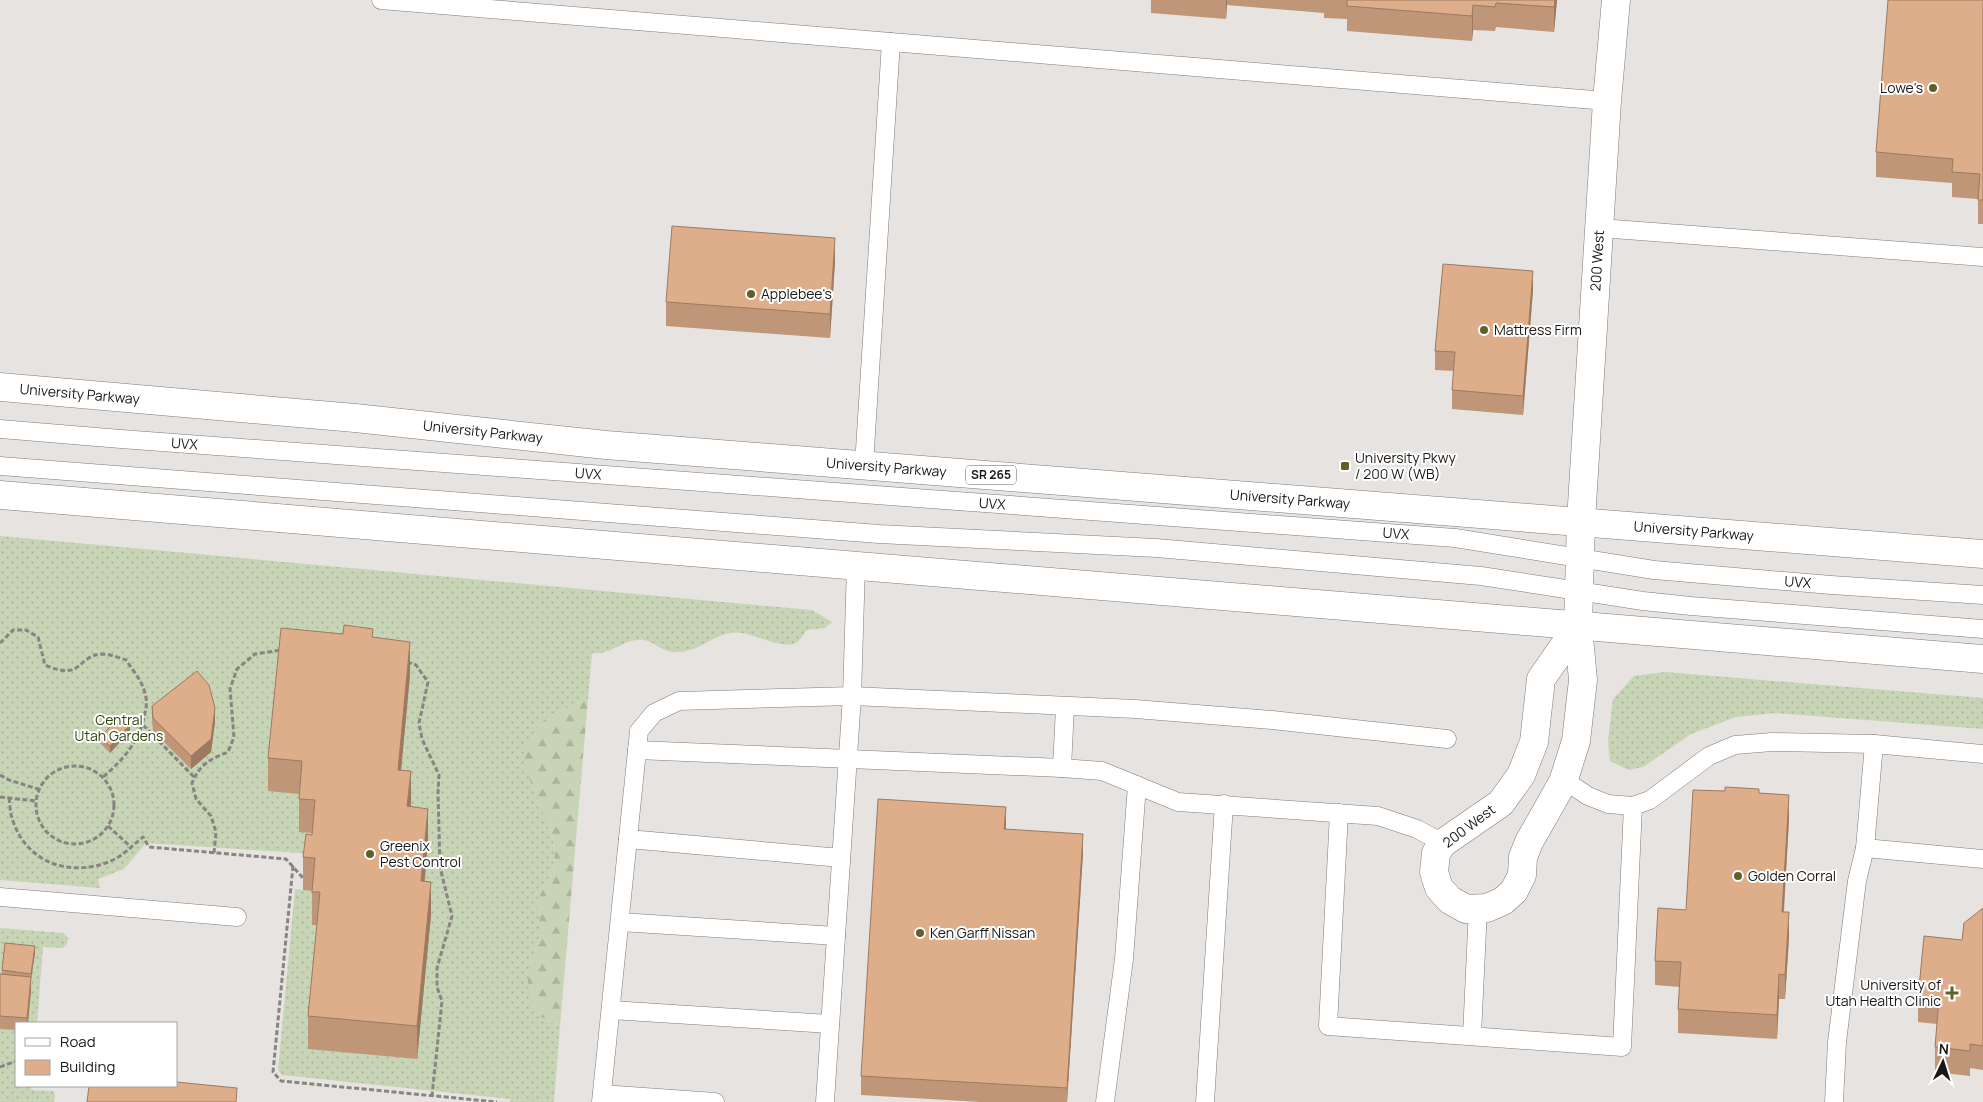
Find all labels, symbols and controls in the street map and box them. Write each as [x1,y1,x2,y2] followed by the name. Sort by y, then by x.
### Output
[1880,78,1923,97] place label: Lowe's
[1927,82,1939,94] marker: Lowe's
[1585,229,1608,292] street label: 200 West
[761,284,832,303] place label: Applebee's
[745,288,757,300] marker: Applebee's
[1494,320,1582,339] place label: Mattress Firm
[1478,324,1490,336] marker: Mattress Firm
[19,379,141,408] street label: University Parkway
[422,415,544,447] street label: University Parkway
[170,433,199,454] street label: UVX
[1355,448,1456,483] place label: University Pkwy / 200 W (WB)
[826,452,948,481] street label: University Parkway
[1339,460,1351,472] marker: University Pkwy / 200 W (WB)
[574,463,603,484] street label: UVX
[966,466,1016,484] road number: SR 265
[1229,484,1352,513] street label: University Parkway
[978,493,1007,514] street label: UVX
[1633,516,1755,545] street label: University Parkway
[1382,523,1411,544] street label: UVX
[1784,571,1813,592] street label: UVX
[75,710,163,745] park label: Central Utah Gardens
[1439,799,1499,852] street label: 200 West
[380,836,461,871] place label: Greenix Pest Control
[364,848,376,860] marker: Greenix Pest Control
[1748,866,1836,885] place label: Golden Corral
[1732,870,1744,882] marker: Golden Corral
[930,923,1035,942] place label: Ken Garff Nissan
[914,927,926,939] marker: Ken Garff Nissan
[1825,975,1941,1010] place label: University of Utah Health Clinic
[1945,986,1959,1000] marker: University of Utah Health Clinic
[15,1022,178,1087] legend
[60,1031,96,1052] text: Road
[1918,1037,1968,1087] north arrow
[1938,1039,1950,1058] text: N
[60,1056,115,1077] text: Building

